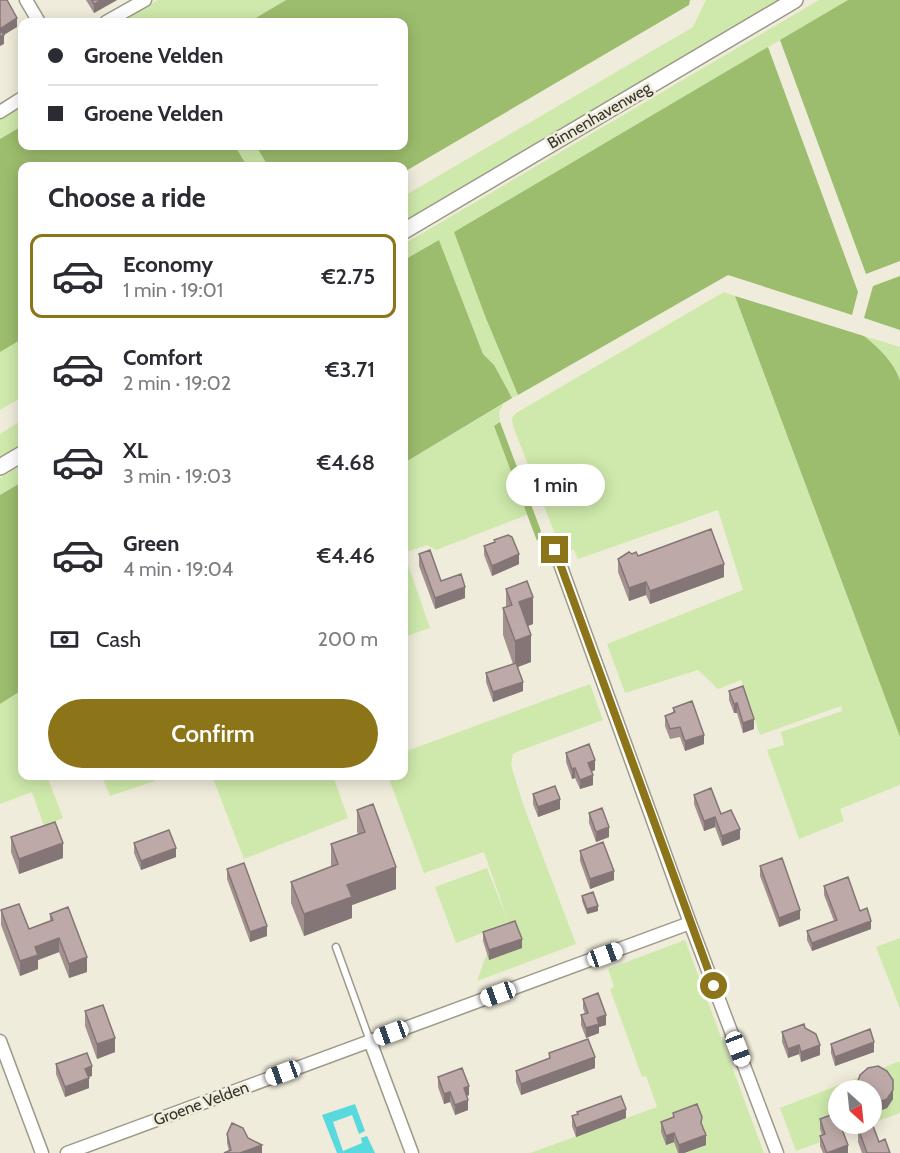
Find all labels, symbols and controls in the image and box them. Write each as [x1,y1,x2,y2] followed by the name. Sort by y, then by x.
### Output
[84,42,223,69] text: Groene Velden
[544,78,655,153] street label: Binnenhavenweg
[84,100,223,127] text: Groene Velden
[48,181,206,214] text: Choose a ride
[51,249,105,303] icon: car
[123,251,213,278] text: Economy
[321,263,375,290] text: €2.75
[123,278,223,302] text: 1 min · 19:01
[51,342,105,396] icon: car
[123,344,202,371] text: Comfort
[325,356,375,383] text: €3.71
[123,371,231,395] text: 2 min · 19:02
[51,435,105,489] icon: car
[123,437,148,464] text: XL
[317,449,375,476] text: €4.68
[506,463,604,505] callout: 1 min
[123,464,232,488] text: 3 min · 19:03
[533,473,578,497] text: 1 min
[51,528,105,582] icon: car
[123,530,179,557] text: Green
[541,536,568,563] route end
[317,542,375,569] text: €4.46
[123,557,233,581] text: 4 min · 19:04
[48,623,81,656] icon: cash
[96,626,141,653] text: Cash
[318,627,378,651] text: 200 m
[48,699,378,768] button: Confirm
[585,940,625,970] car
[700,972,727,999] route start
[478,979,518,1009] car
[371,1018,411,1048] car
[723,1029,753,1069] car
[263,1058,303,1088] car
[151,1077,251,1129] street label: Groene Velden
[828,1080,882,1134] north arrow
[828,1080,882,1134] map controls

